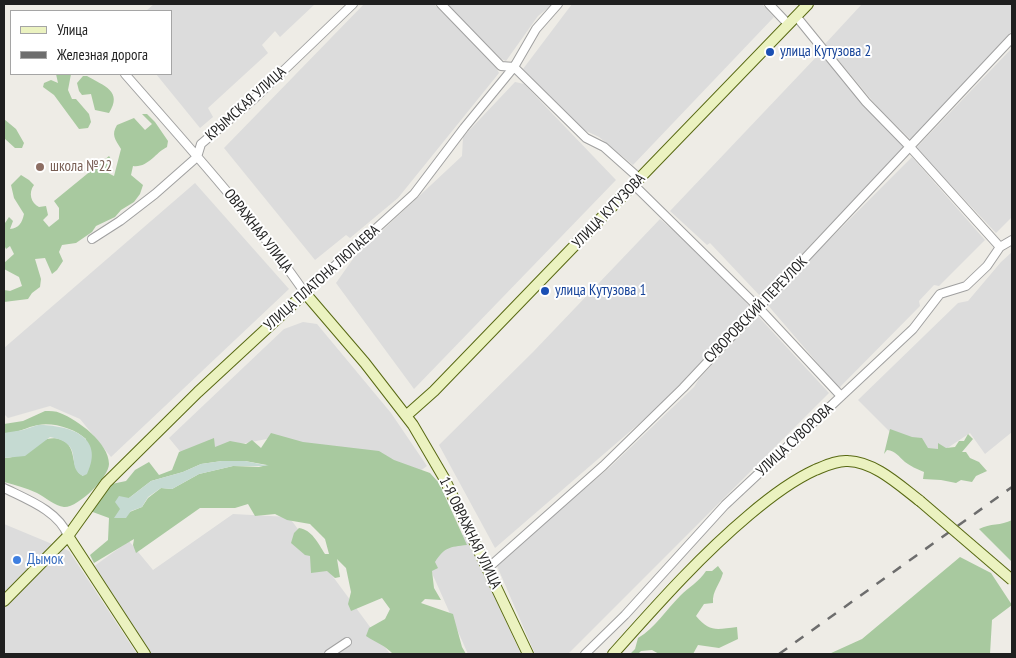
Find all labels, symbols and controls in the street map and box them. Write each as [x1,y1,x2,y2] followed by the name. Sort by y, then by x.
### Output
[10,10,172,75] legend
[57,20,88,39] text: Улица
[780,43,871,61] place label: улица Кутузова 2
[57,45,148,64] text: Железная дорога
[764,46,776,58] marker: улица Кутузова 2
[202,63,290,145] street label: КРЫМСКАЯ УЛИЦА
[50,158,112,176] place label: школа №22
[34,161,46,173] marker: школа №22
[569,170,649,252] street label: УЛИЦА КУТУЗОВА
[220,186,296,276] street label: ОВРАЖНАЯ УЛИЦА
[261,221,383,335] street label: УЛИЦА ПЛАТОНА ЛЮПАЕВА
[700,253,812,367] street label: СУВОРОВСКИЙ ПЕРЕУЛОК
[555,282,646,300] place label: улица Кутузова 1
[539,285,551,297] marker: улица Кутузова 1
[753,400,837,480] street label: УЛИЦА СУВОРОВА
[435,474,505,592] street label: 1-Я ОВРАЖНАЯ УЛИЦА
[27,551,63,569] place label: Дымок
[11,554,23,566] marker: Дымок

